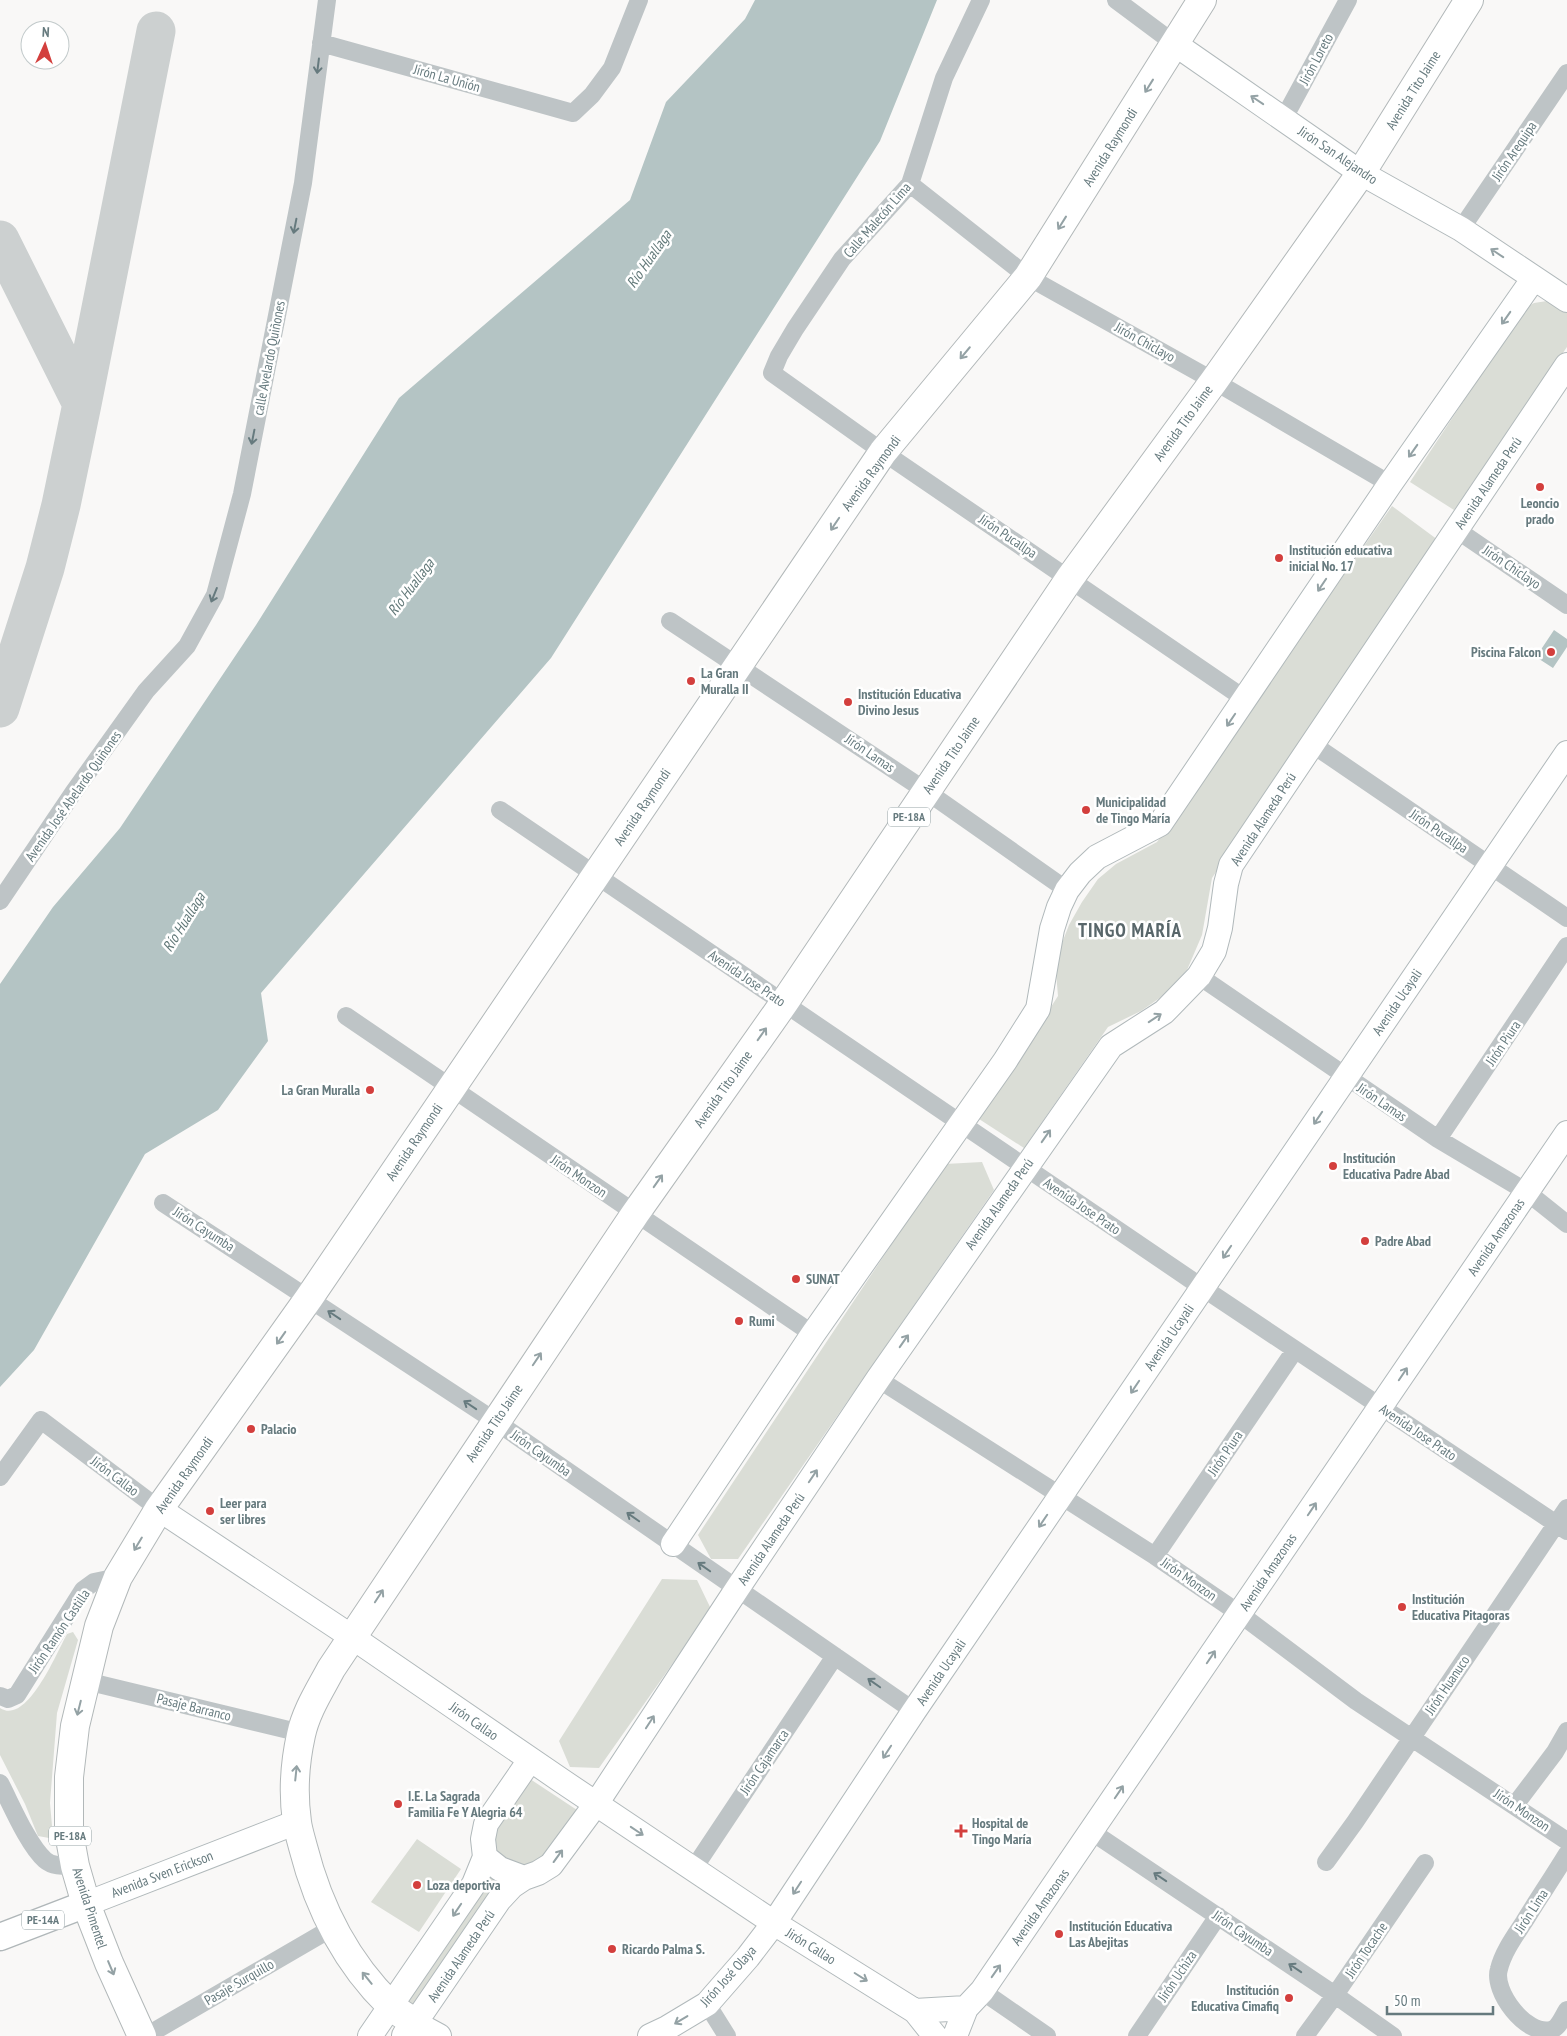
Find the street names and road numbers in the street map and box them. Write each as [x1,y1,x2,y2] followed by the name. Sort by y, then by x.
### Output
[1294,30,1337,89] street label: Jirón Loreto
[1382,47,1445,133] street label: Avenida Tito Jaime
[411,60,482,96] street label: Jirón La Unión
[1079,104,1141,190] street label: Avenida Raymondi
[1487,118,1540,185] street label: Jirón Arequipa
[1294,121,1381,188] street label: Jirón San Alejandro
[839,179,915,261] street label: Calle Malecón Lima
[249,299,289,417] street label: calle Avelardo Quiñones
[1111,318,1178,366] street label: Jirón Chiclayo
[1149,381,1217,465] street label: Avenida Tito Jaime
[837,432,905,514] street label: Avenida Raymondi
[1450,433,1526,533] street label: Avenida Alameda Perú
[975,509,1040,562] street label: Jirón Pucallpa
[1479,540,1544,593] street label: Jirón Chiclayo
[918,713,984,797] street label: Avenida Tito Jaime
[21,727,125,865] street label: Avenida José Abelardo Quiñones
[841,729,898,776] street label: Jirón Lamas
[610,765,674,849] street label: Avenida Raymondi
[1226,769,1300,869] street label: Avenida Alameda Perú
[1406,804,1471,857] street label: Jirón Pucallpa
[888,808,930,826] road number: PE-18A
[705,946,789,1010] street label: Avenida Jose Prato
[1368,965,1426,1039] street label: Avenida Ucayali
[1481,1017,1525,1070] street label: Jirón Piura
[690,1047,756,1131] street label: Avenida Tito Jaime
[1353,1078,1410,1125] street label: Jirón Lamas
[382,1100,446,1184] street label: Avenida Raymondi
[547,1150,610,1201] street label: Jirón Monzon
[961,1155,1037,1253] street label: Avenida Alameda Perú
[1040,1174,1124,1238] street label: Avenida Jose Prato
[1463,1195,1529,1279] street label: Avenida Amazonas
[169,1202,238,1255] street label: Jirón Cayumba
[1140,1300,1198,1374] street label: Avenida Ucayali
[461,1381,527,1465] street label: Avenida Tito Jaime
[1376,1400,1460,1464] street label: Avenida Jose Prato
[507,1425,575,1480] street label: Jirón Cayumba
[1203,1427,1247,1480] street label: Jirón Piura
[151,1433,217,1517] street label: Avenida Raymondi
[87,1452,143,1500] street label: Jirón Callao
[733,1489,809,1589] street label: Avenida Alameda Perú
[1235,1530,1301,1614] street label: Avenida Amazonas
[1157,1553,1220,1605] street label: Jirón Monzon
[24,1586,94,1677] street label: Jirón Ramón Castilla
[912,1635,970,1709] street label: Avenida Ucayali
[1420,1652,1473,1719] street label: Jirón Huanuco
[155,1689,233,1725] street label: Pasaje Barranco
[445,1697,502,1744] street label: Jirón Callao
[735,1726,792,1799] street label: Jirón Cajamarca
[1490,1784,1553,1835] street label: Jirón Monzon
[49,1826,91,1845] road number: PE-18A
[108,1846,216,1902] street label: Avenida Sven Erickson
[68,1865,112,1952] street label: Avenida Pimentel
[1007,1865,1073,1949] street label: Avenida Amazonas
[1510,1886,1552,1937] street label: Jirón Lima
[423,1906,499,2006] street label: Avenida Alameda Perú
[1208,1906,1277,1960] street label: Jirón Cayumba
[22,1910,64,1930] road number: PE-14A
[1340,1918,1391,1982] street label: Jirón Tocache
[782,1923,839,1968] street label: Jirón Callao
[695,1942,760,2011] street label: Jirón José Olaya
[1153,1947,1201,2006] street label: Jirón Uchiza
[201,1955,277,2009] street label: Pasaje Surquillo

